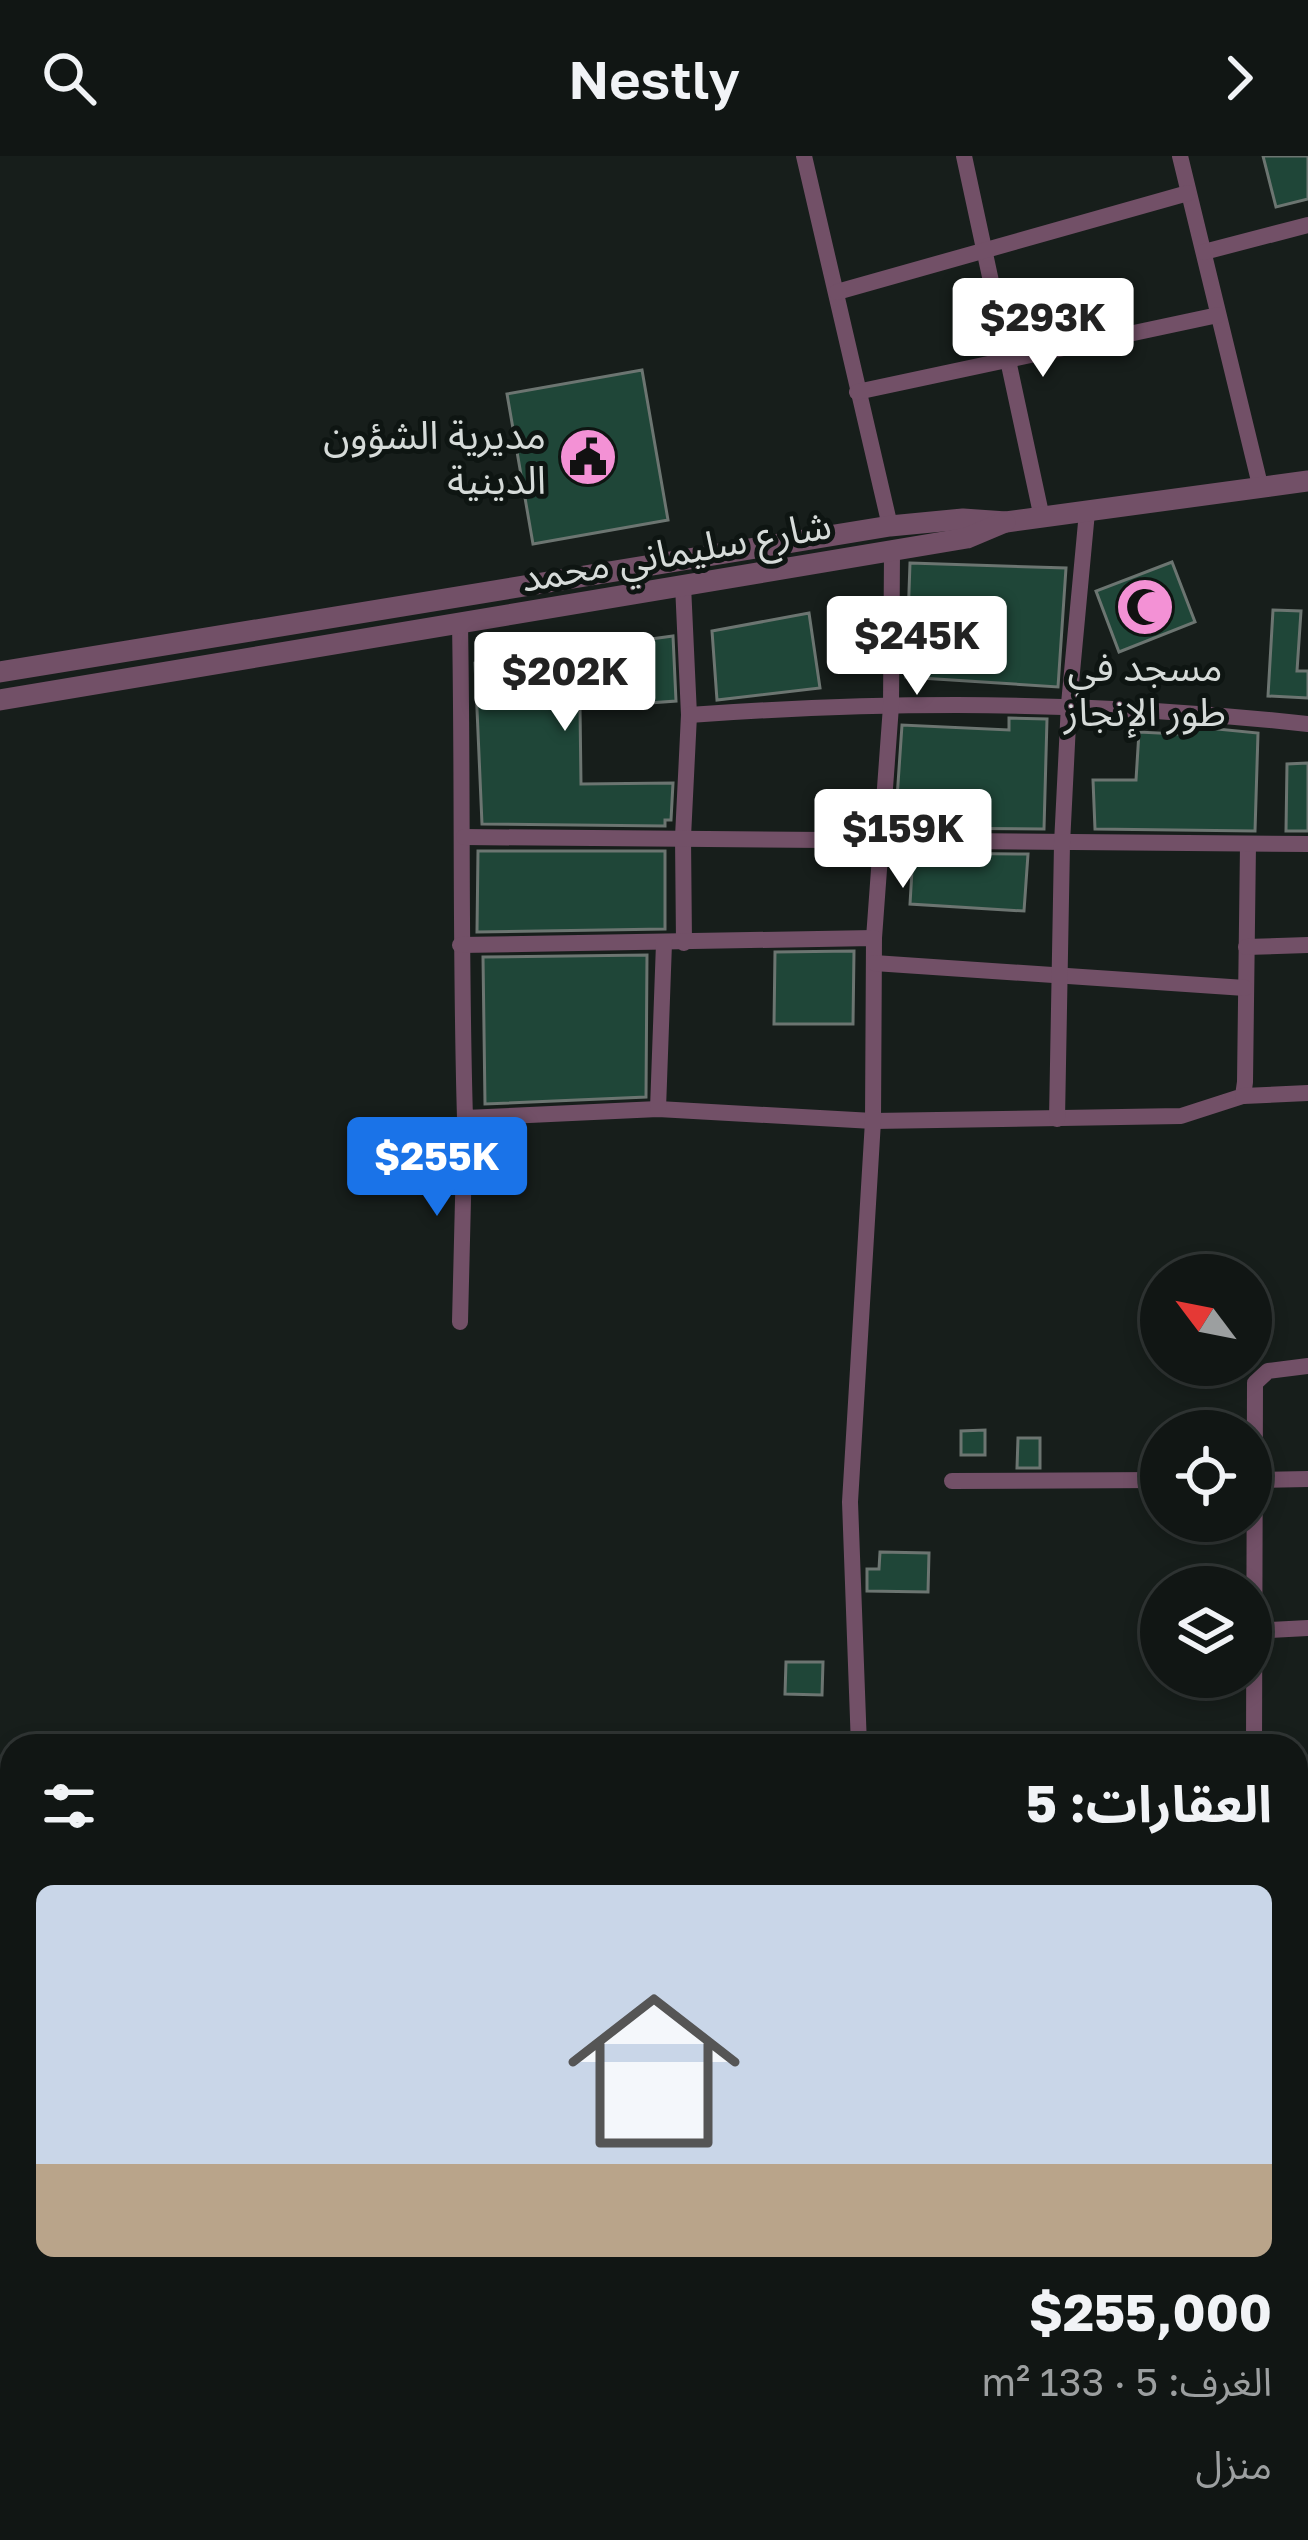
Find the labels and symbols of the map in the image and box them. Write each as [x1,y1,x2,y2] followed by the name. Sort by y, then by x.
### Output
[959,278,1127,380] pin: $293K
[323,411,546,503] place label: مديرية الشؤون الدينية
[557,426,619,488] public building icon: مديرية الشؤون الدينية
[517,500,836,608] street label: شارع سليماني محمد
[1114,576,1176,638] mosque icon: مسجد في طور الإنجاز
[833,596,1001,698] pin: $245K
[481,632,649,734] pin: $202K
[1063,643,1226,739] place label: مسجد في طور الإنجاز
[819,789,987,891] pin: $159K
[353,1117,521,1219] pin: $255K
[1140,1254,1272,1386] north arrow

